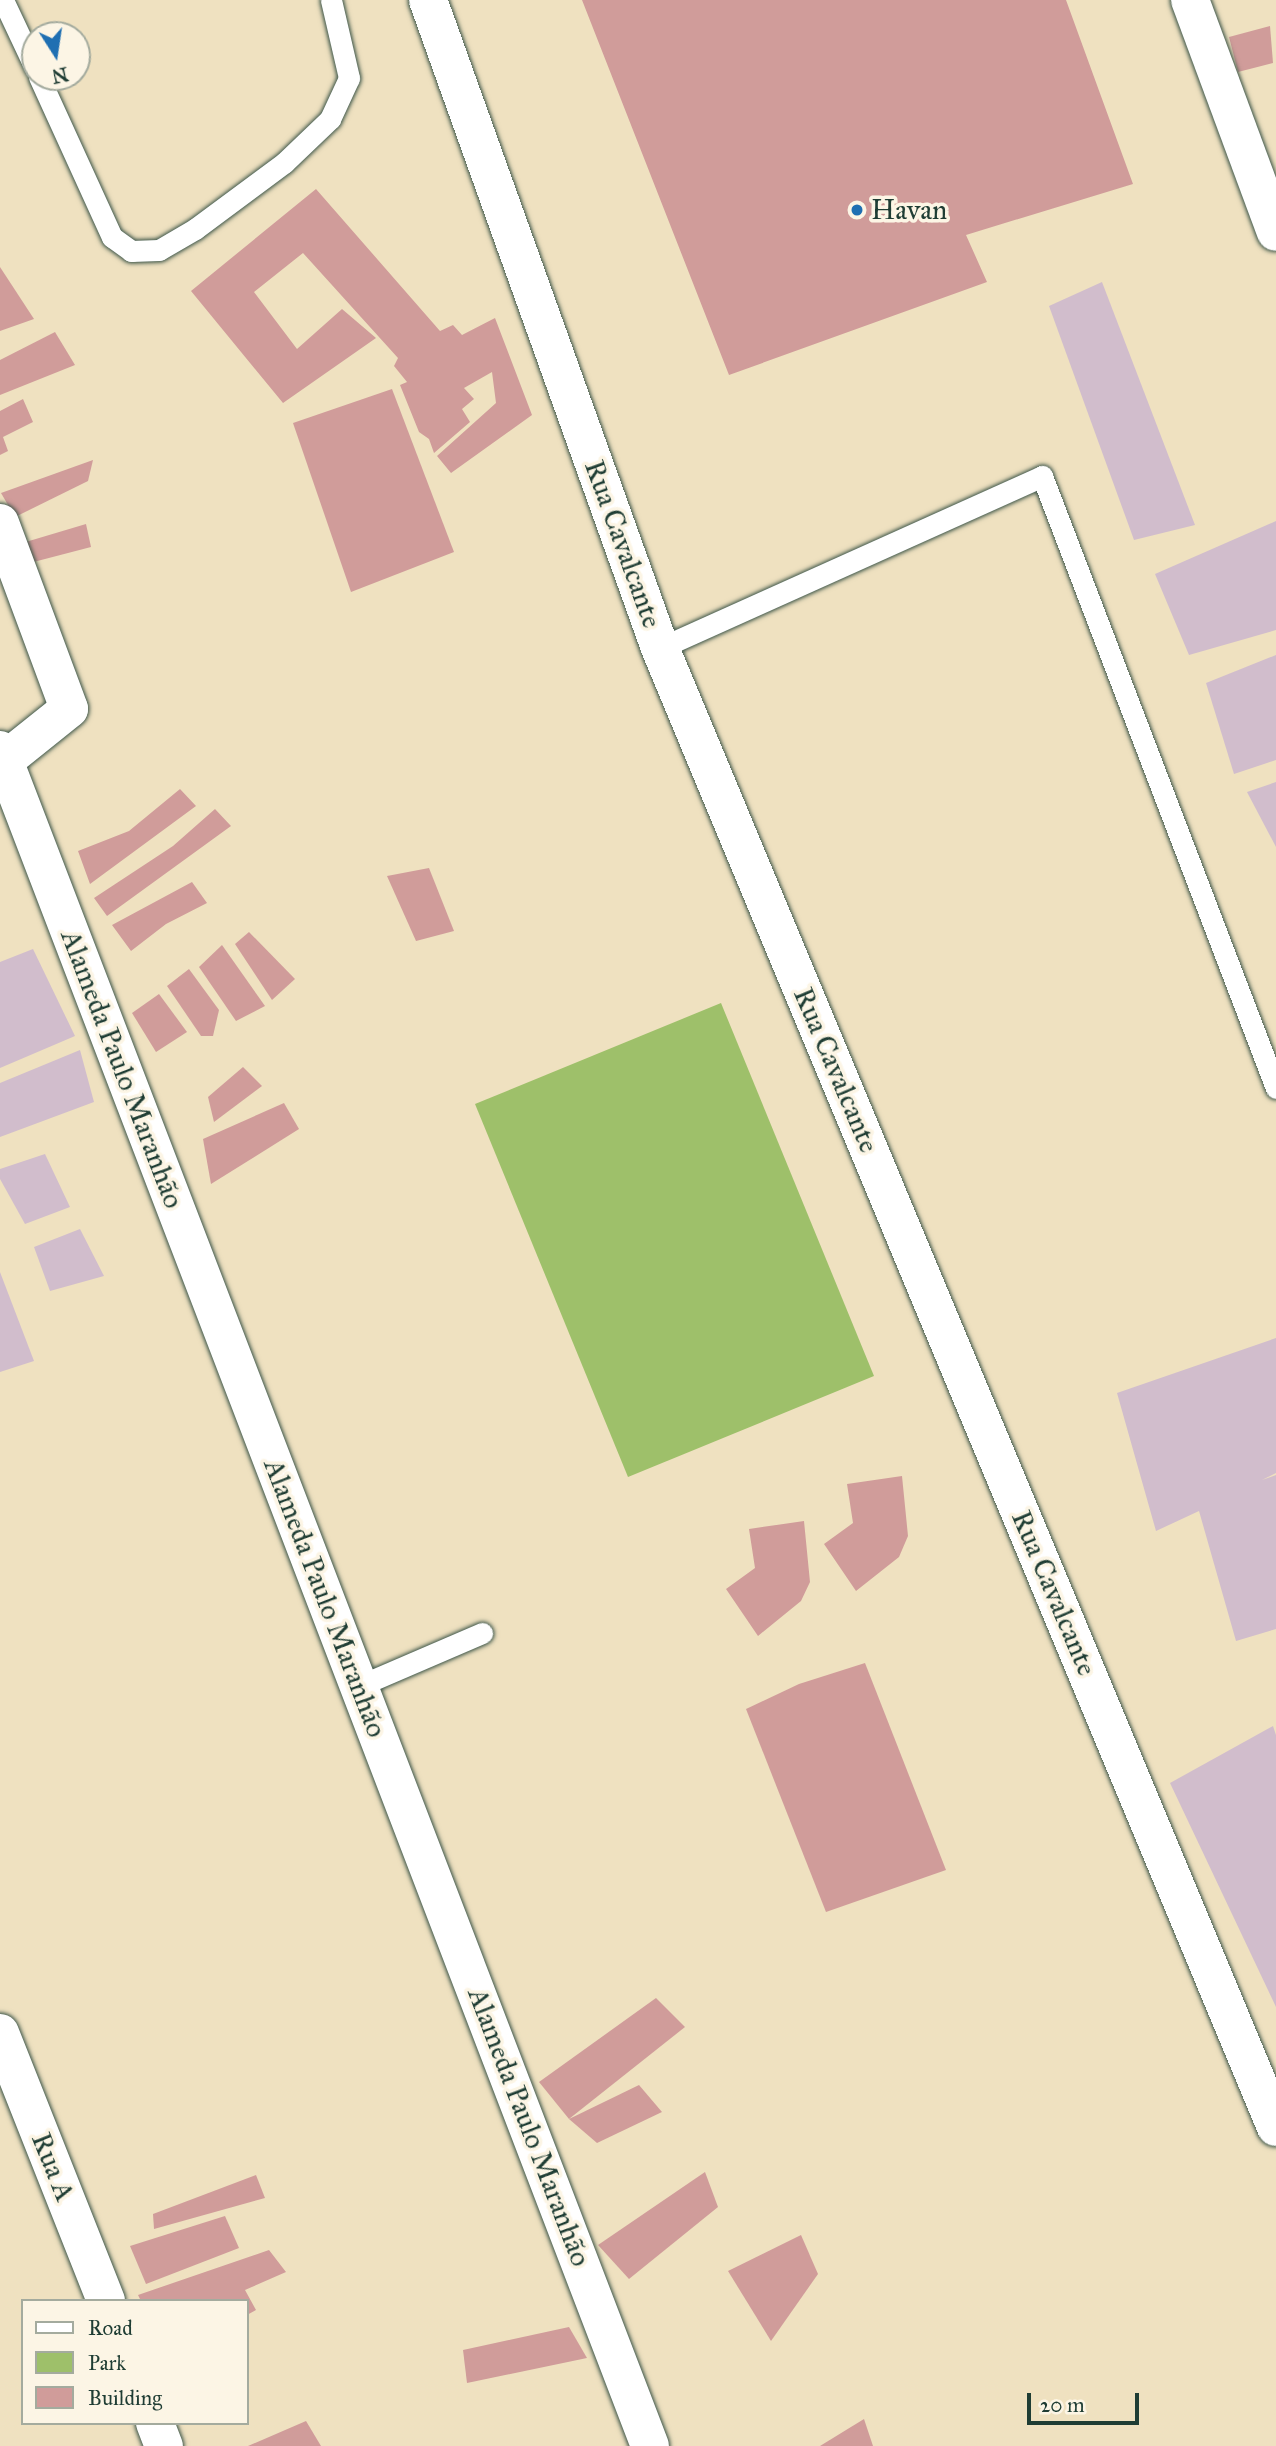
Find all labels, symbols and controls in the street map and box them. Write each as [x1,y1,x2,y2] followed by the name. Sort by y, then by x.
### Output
[21,21,91,91] north arrow
[50,62,70,88] text: N
[871,193,947,227] place label: Havan
[849,202,865,218] marker: Havan
[577,456,669,632] street label: Rua Cavalcante
[53,925,191,1213] street label: Alameda Paulo Maranhão
[786,983,886,1157] street label: Rua Cavalcante
[256,1454,394,1742] street label: Alameda Paulo Maranhão
[1004,1506,1104,1680] street label: Rua Cavalcante
[460,1983,598,2271] street label: Alameda Paulo Maranhão
[24,2128,82,2206] street label: Rua A
[21,2299,248,2425] legend
[88,2315,133,2341] text: Road
[88,2350,126,2376] text: Park
[1031,2380,1143,2424] scale bar
[88,2385,162,2411] text: Building
[1040,2392,1085,2418] text: 20 m

